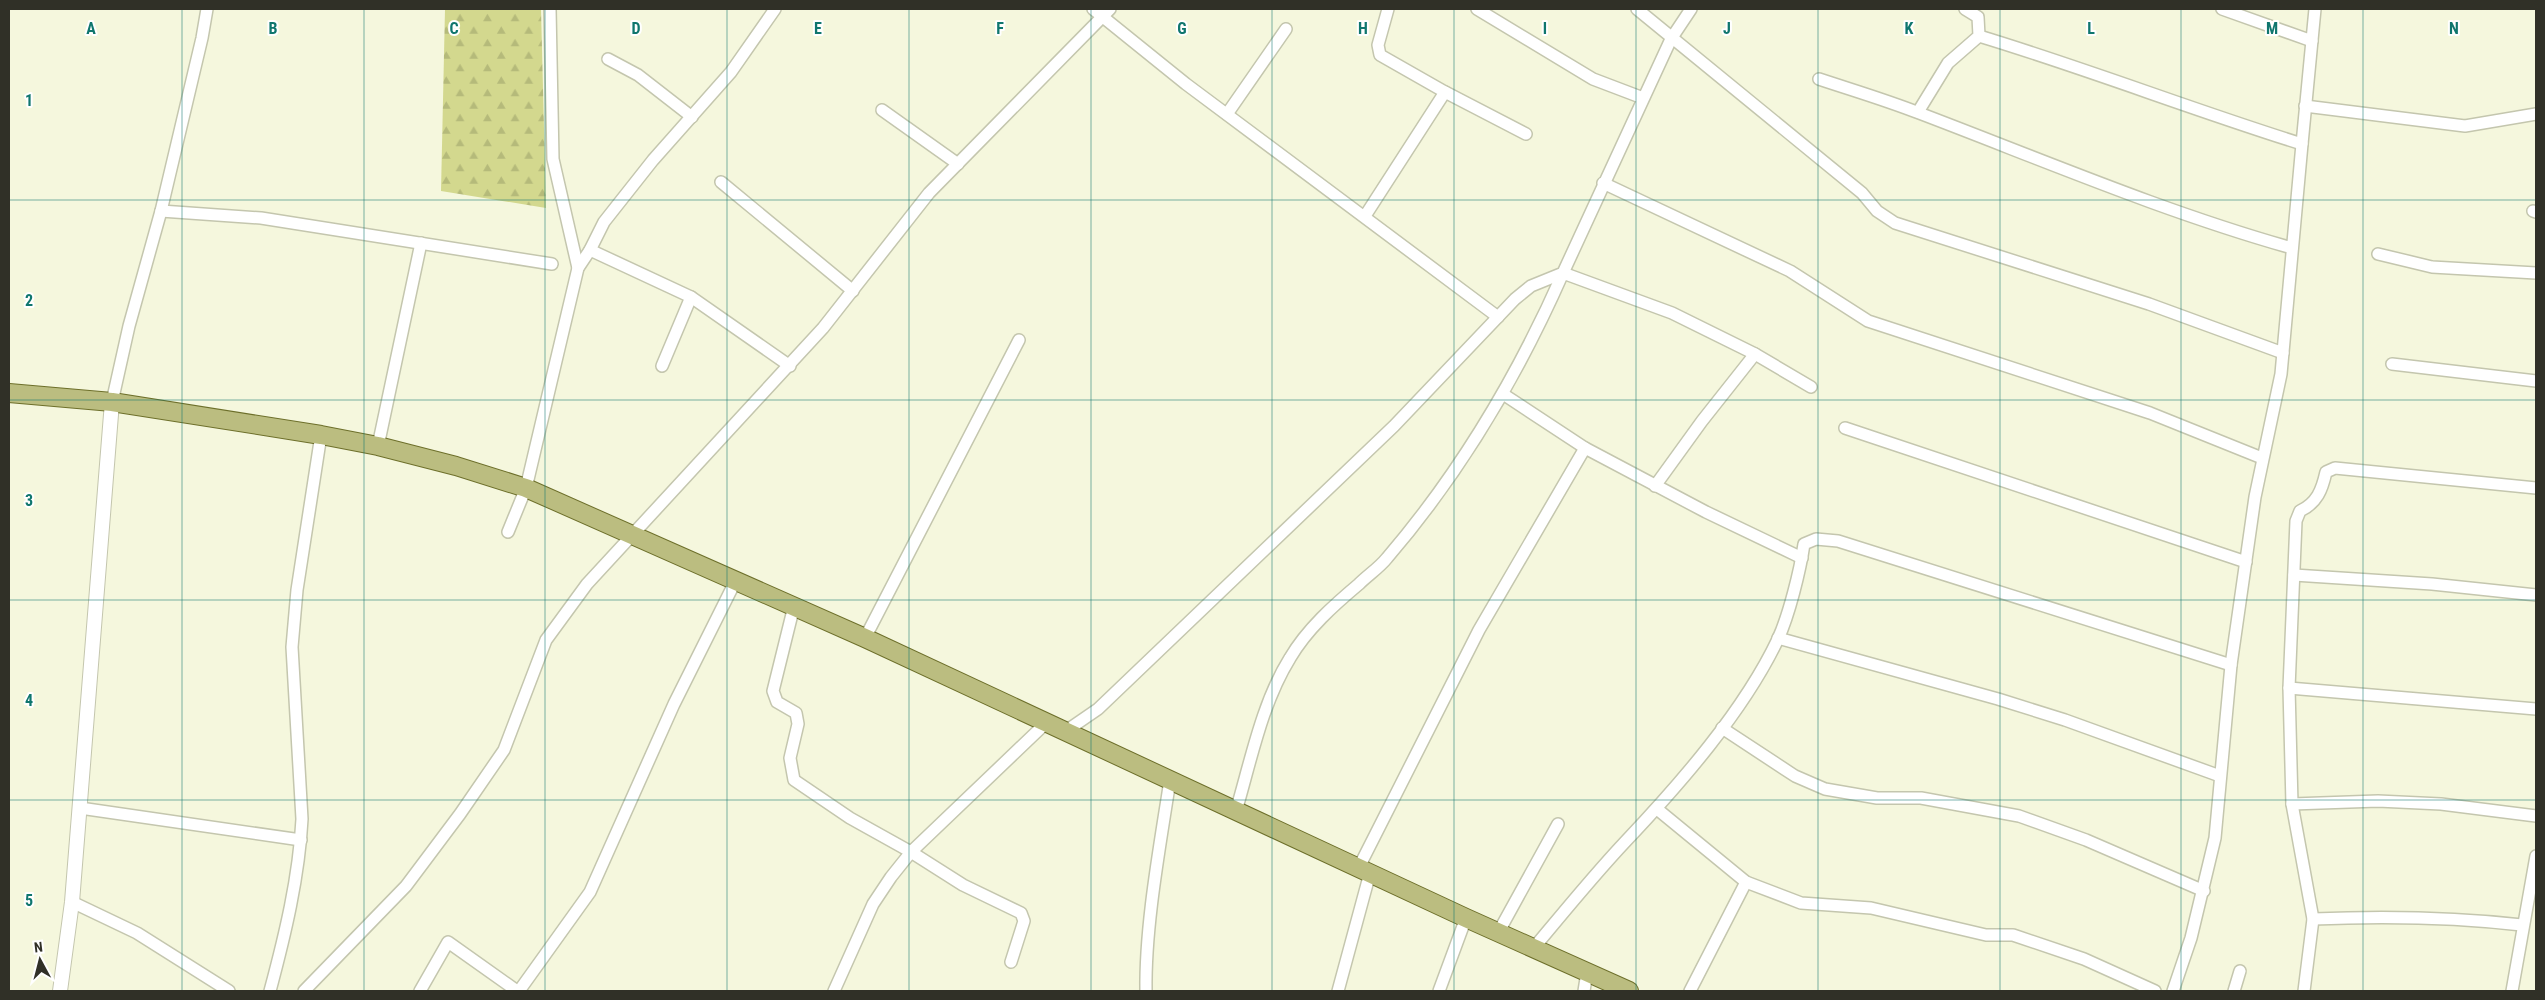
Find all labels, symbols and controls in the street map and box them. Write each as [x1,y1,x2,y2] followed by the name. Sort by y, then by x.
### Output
[86,19,96,38] text: A
[269,19,278,38] text: B
[449,19,459,38] text: C
[631,19,641,38] text: D
[814,19,822,38] text: E
[996,19,1004,38] text: F
[1177,19,1187,38] text: G
[1358,19,1368,38] text: H
[1543,19,1547,38] text: I
[1723,19,1731,38] text: J
[1905,19,1914,38] text: K
[2087,19,2095,38] text: L
[2266,19,2278,38] text: M
[2449,19,2459,38] text: N
[25,91,33,110] text: 1
[25,291,33,310] text: 2
[25,491,33,510] text: 3
[25,691,33,710] text: 4
[25,891,33,910] text: 5
[15,935,65,985] north arrow
[33,939,44,956] text: N

